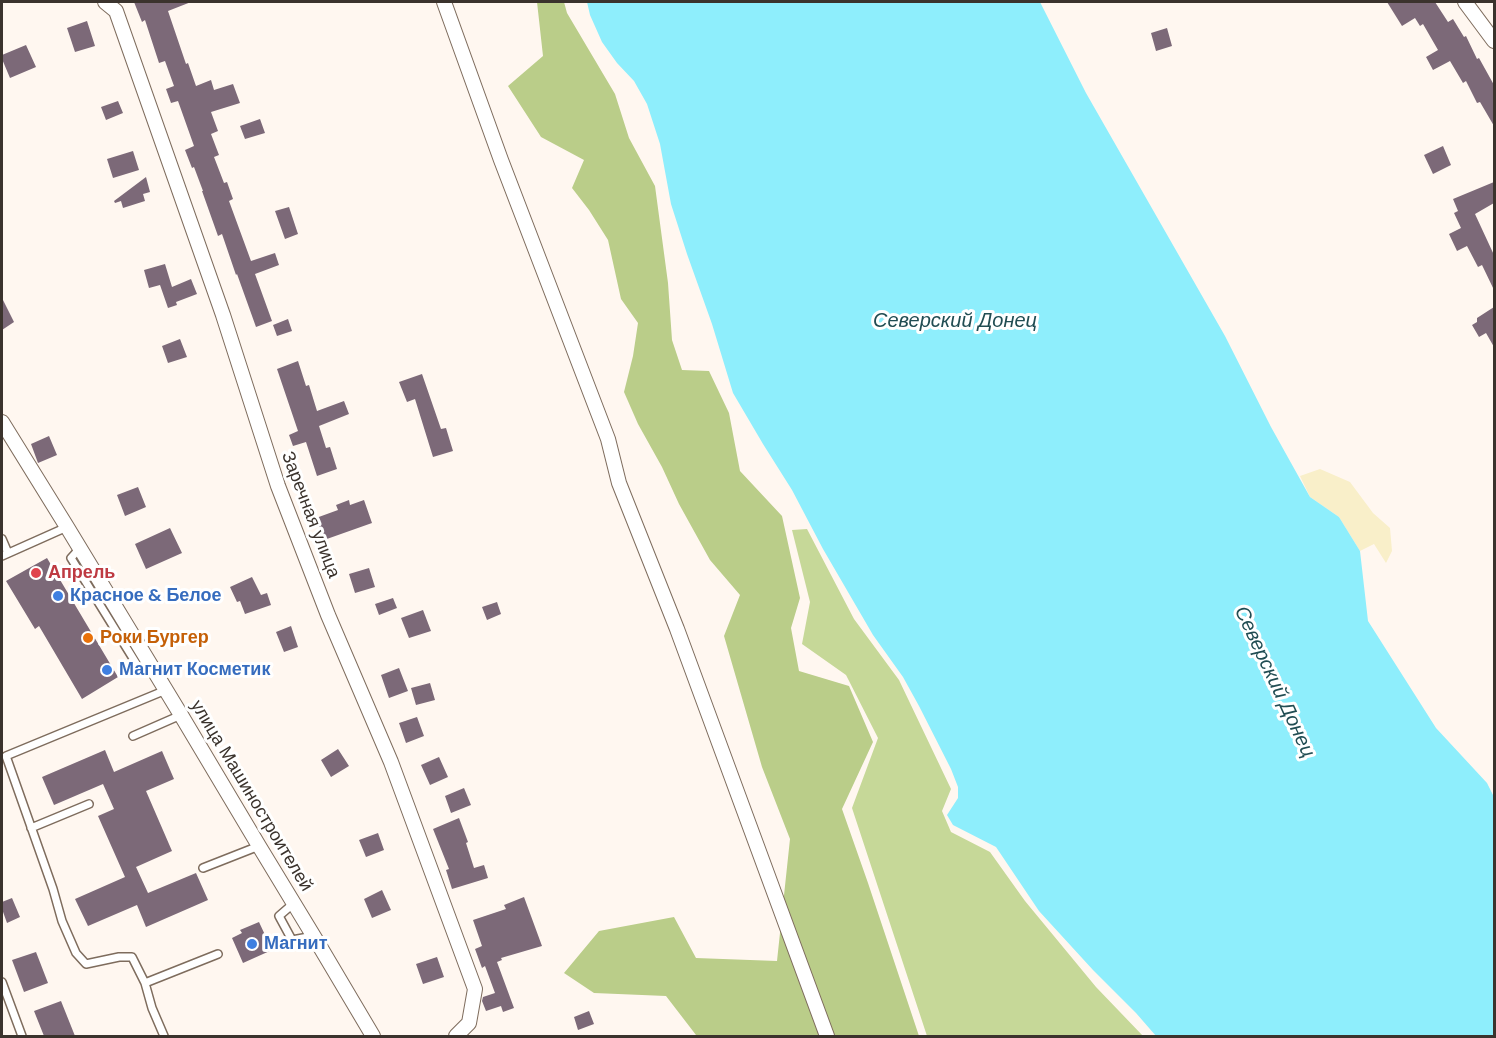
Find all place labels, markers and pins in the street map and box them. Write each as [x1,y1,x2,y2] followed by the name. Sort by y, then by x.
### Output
[48,562,115,584] place label: Апрель
[29,566,43,580] marker: Апрель
[70,585,222,607] place label: Красное & Белое
[51,589,65,603] marker: Красное & Белое
[100,627,209,649] place label: Роки Бургер
[81,631,95,645] marker: Роки Бургер
[119,659,270,681] place label: Магнит Косметик
[100,663,114,677] marker: Магнит Косметик
[264,933,327,955] place label: Магнит
[245,937,259,951] marker: Магнит

